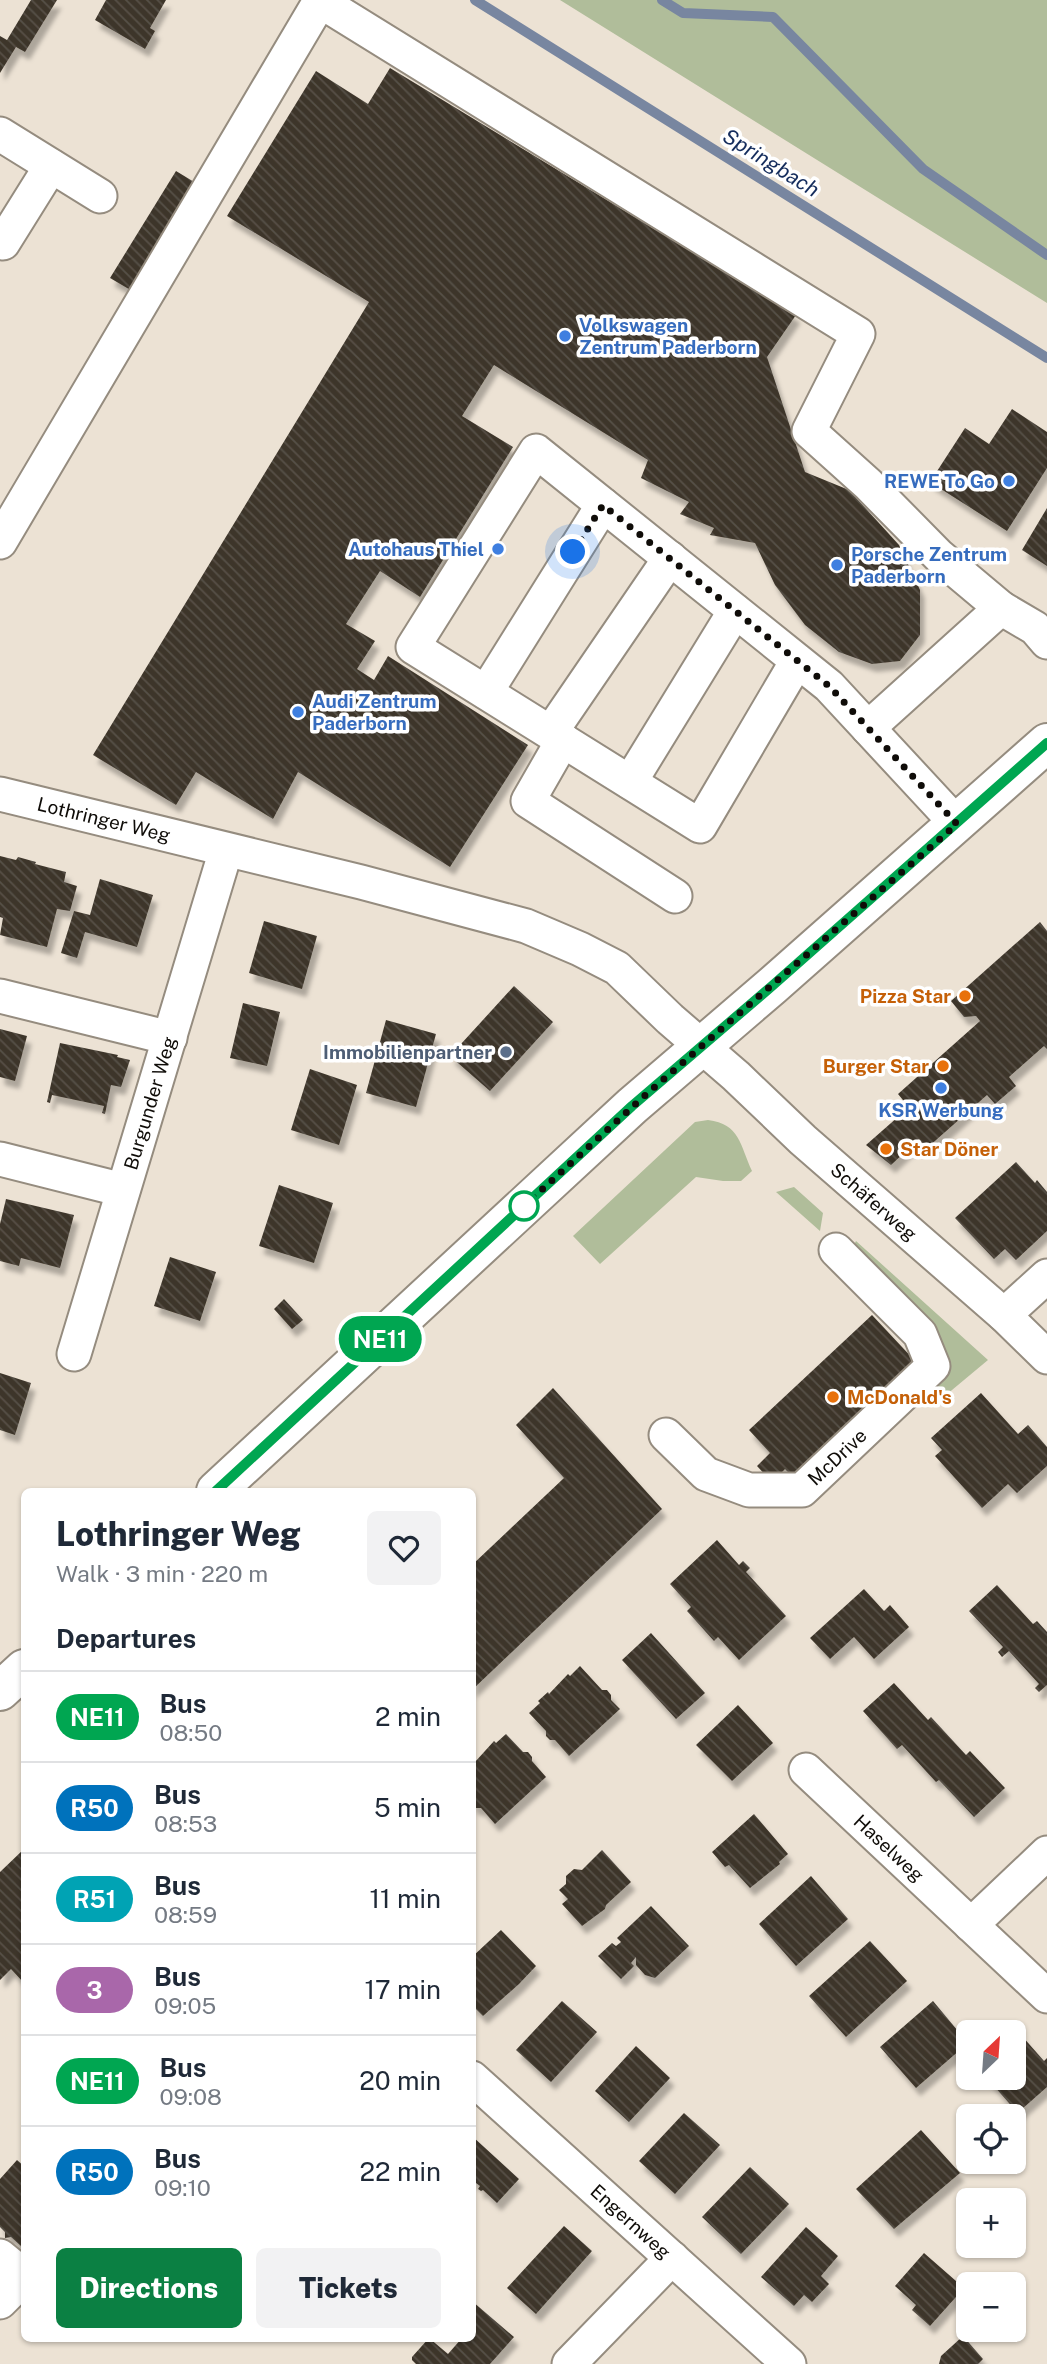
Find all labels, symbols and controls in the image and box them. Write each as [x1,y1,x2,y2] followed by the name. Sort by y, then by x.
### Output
[718,123,824,202] water label: Springbach
[579,314,757,358] place label: Volkswagen Zentrum Paderborn
[557,328,573,344] marker: Volkswagen Zentrum Paderborn
[884,470,995,492] place label: REWE To Go
[1001,473,1017,489] marker: REWE To Go
[555,534,590,569] your location
[348,538,484,560] place label: Autohaus Thiel
[490,541,506,557] marker: Autohaus Thiel
[851,543,1007,587] place label: Porsche Zentrum Paderborn
[829,557,845,573] marker: Porsche Zentrum Paderborn
[312,690,436,734] place label: Audi Zentrum Paderborn
[290,704,306,720] marker: Audi Zentrum Paderborn
[35,793,173,846] street label: Lothringer Weg
[860,985,951,1007] place label: Pizza Star
[957,988,973,1004] marker: Pizza Star
[119,1034,180,1173] street label: Burgunder Weg
[323,1041,492,1063] place label: Immobilienpartner
[498,1044,514,1060] marker: Immobilienpartner
[823,1055,929,1077] place label: Burger Star
[935,1058,951,1074] marker: Burger Star
[933,1080,949,1096] marker: KSR Werbung
[878,1099,1004,1121] place label: KSR Werbung
[900,1138,998,1160] place label: Star Döner
[878,1141,894,1157] marker: Star Döner
[826,1158,922,1245] street label: Schäferweg
[509,1191,539,1221] unlabelled marker
[331,1316,429,1362] line badge: NE11
[353,1325,407,1353] text: NE11
[847,1386,952,1408] place label: McDonald's
[825,1389,841,1405] marker: McDonald's
[803,1424,871,1490] street label: McDrive
[367,1511,441,1585] button: heart
[56,1515,301,1553] text: Lothringer Weg
[56,1560,268,1587] text: Walk · 3 min · 220 m
[56,1623,196,1654] text: Departures
[160,1688,207,1719] text: Bus
[375,1701,441,1732] text: 2 min
[70,1703,125,1731] text: NE11
[160,1719,222,1746] text: 08:50
[154,1779,201,1810] text: Bus
[374,1792,441,1823] text: 5 min
[70,1794,119,1822] text: R50
[154,1810,217,1837] text: 08:53
[850,1810,929,1886] street label: Haselweg
[154,1870,201,1901] text: Bus
[369,1883,441,1914] text: 11 min
[73,1885,116,1913] text: R51
[154,1901,217,1928] text: 08:59
[154,1961,201,1992] text: Bus
[364,1974,441,2005] text: 17 min
[87,1976,102,2004] text: 3
[154,1992,216,2019] text: 09:05
[956,2020,1026,2090] north arrow
[956,2020,1026,2342] map controls
[160,2052,207,2083] text: Bus
[359,2065,441,2096] text: 20 min
[70,2067,125,2095] text: NE11
[160,2083,222,2110] text: 09:08
[956,2104,1026,2174] button: locate
[154,2143,201,2174] text: Bus
[360,2156,441,2187] text: 22 min
[70,2158,119,2186] text: R50
[154,2174,211,2201] text: 09:10
[586,2180,676,2263] street label: Engernweg
[956,2188,1026,2258] button: +
[56,2248,242,2328] button: Directions
[256,2248,441,2328] button: Tickets
[956,2272,1026,2342] button: −

